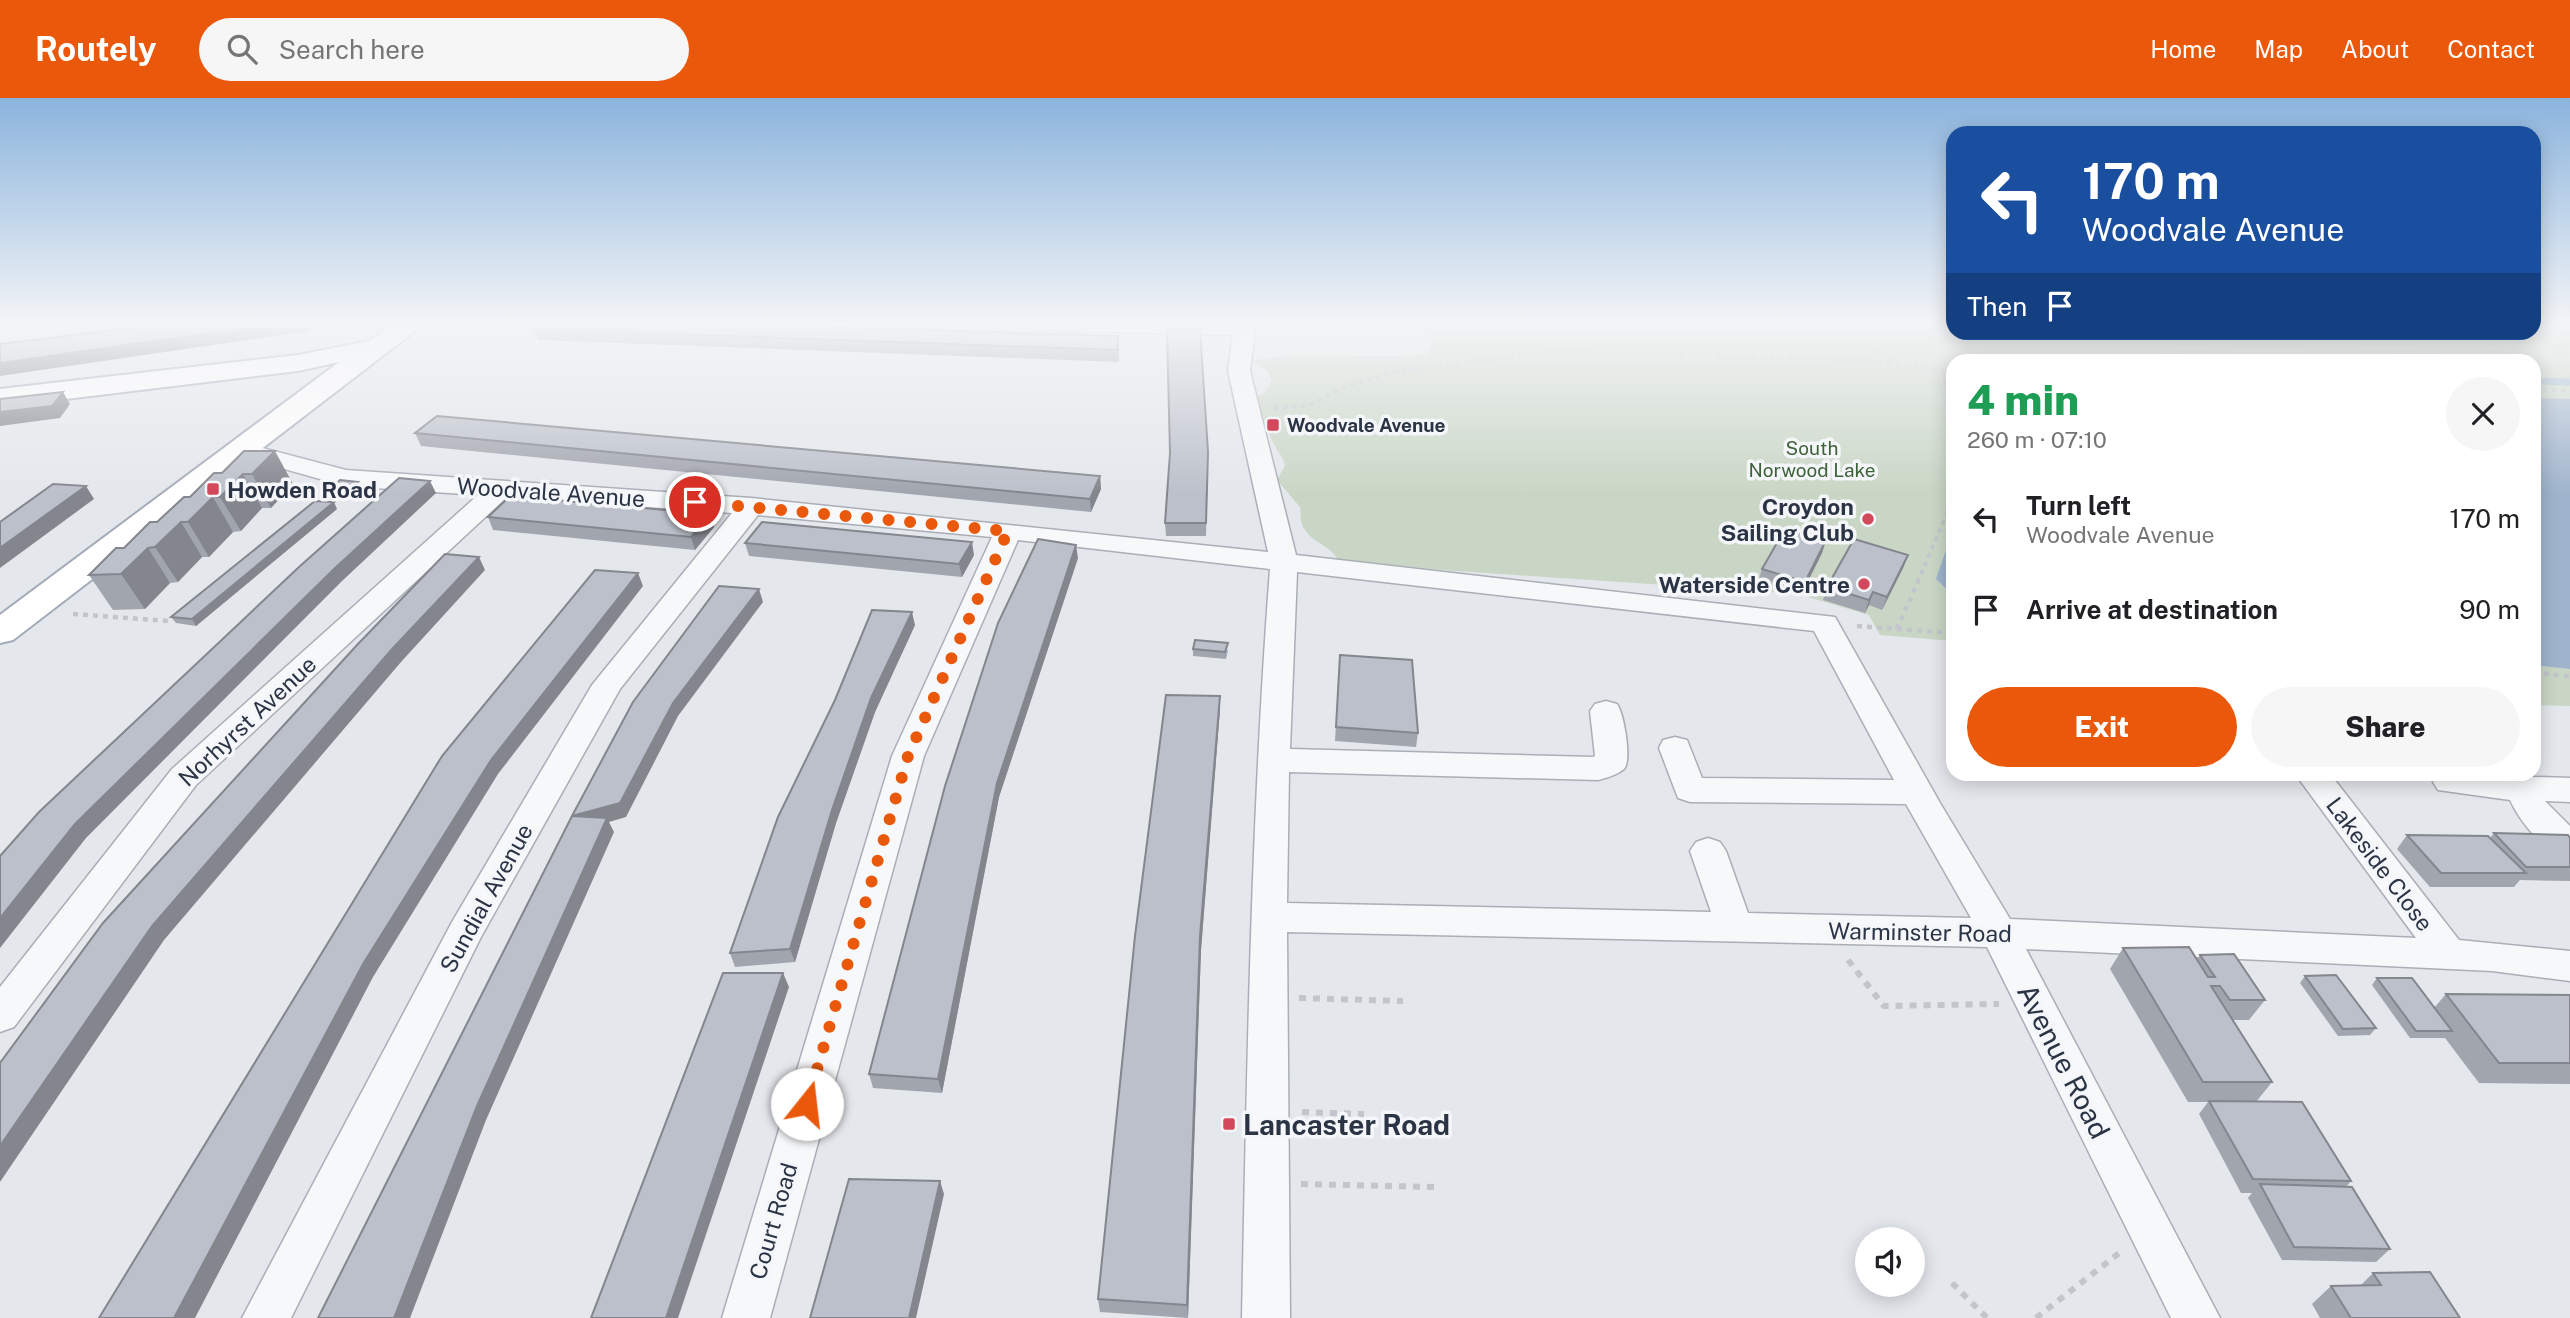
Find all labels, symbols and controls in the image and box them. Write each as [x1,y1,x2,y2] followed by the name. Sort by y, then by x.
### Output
[199,18,689,81] search box
[35,30,157,68] text: Routely
[223,30,261,68] icon: search
[279,34,425,65] text: Search here
[2150,35,2216,63] text: Home
[2254,35,2303,63] text: Map
[2341,35,2409,63] text: About
[2447,35,2535,63] text: Contact
[2082,152,2220,210] text: 170 m
[1967,154,2058,245] icon: left
[2082,211,2344,248] text: Woodvale Avenue
[2041,287,2079,325] icon: arrive
[1967,291,2027,322] text: Then
[1967,375,2079,424] text: 4 min
[2446,377,2520,451] button: close
[1287,414,1446,436] place label: Woodvale Avenue
[1265,417,1281,433] marker: Woodvale Avenue
[1967,426,2107,453] text: 260 m · 07:10
[1749,437,1875,481] park label: South Norwood Lake
[456,472,646,512] street label: Woodvale Avenue
[665,472,725,532] pin
[227,476,377,503] place label: Howden Road
[205,481,221,497] marker: Howden Road
[676,483,714,521] icon: arrive
[2026,490,2131,521] text: Turn left
[1720,493,1854,546] place label: Croydon Sailing Club
[1967,500,2005,538] icon: left
[2450,503,2520,534] text: 170 m
[1860,511,1876,527] marker: Croydon Sailing Club
[2026,521,2215,548] text: Woodvale Avenue
[1658,571,1850,598] place label: Waterside Centre
[1856,576,1872,592] marker: Waterside Centre
[1967,591,2005,629] icon: arrive
[2026,594,2278,625] text: Arrive at destination
[2459,594,2520,625] text: 90 m
[173,650,321,792] street label: Norhyrst Avenue
[1967,687,2237,767] button: Exit
[2251,687,2520,767] button: Share
[2321,792,2439,936] street label: Lakeside Close
[434,819,538,977] street label: Sundial Avenue
[1828,917,2012,947] street label: Warminster Road
[2011,978,2117,1144] street label: Avenue Road
[770,1067,844,1141] position arrow
[1243,1108,1450,1141] place label: Lancaster Road
[1221,1116,1237,1132] marker: Lancaster Road
[743,1160,803,1282] street label: Court Road
[1855,1227,1925,1297] map controls
[1855,1227,1925,1297] button: sound

